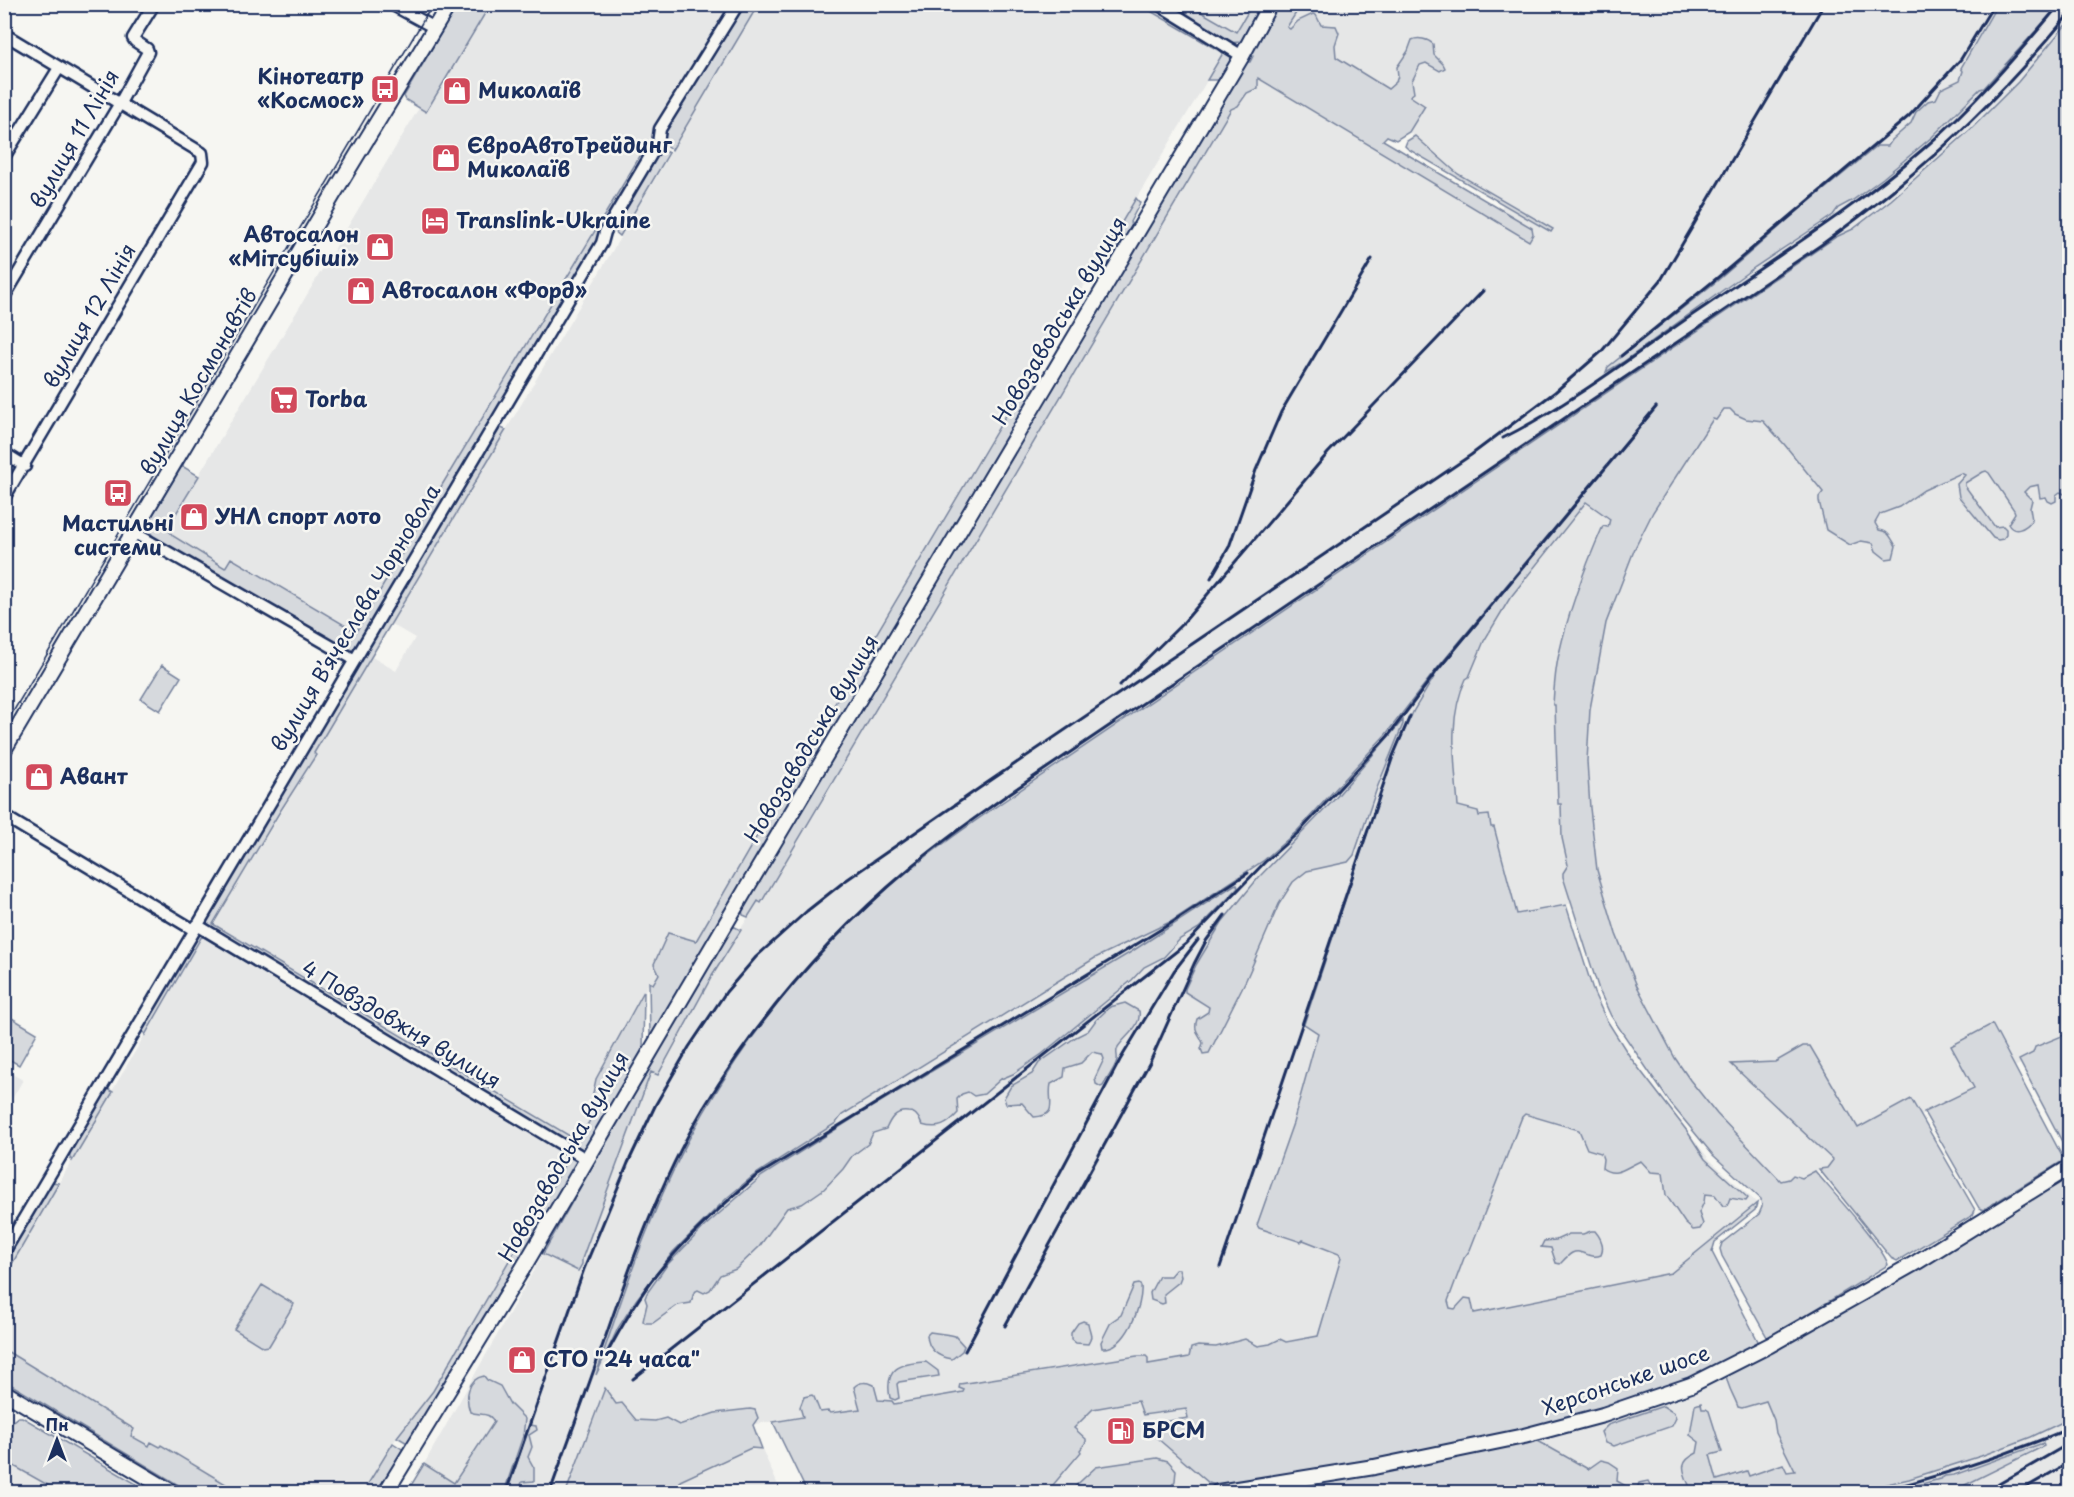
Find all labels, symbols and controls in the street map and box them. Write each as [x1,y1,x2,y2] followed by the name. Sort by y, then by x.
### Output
[257,59,364,115] place label: Кінотеатр «Космос»
[20,63,126,213] street label: вулиця 11 Лінія
[369,73,401,105] bus stop icon: Кінотеатр «Космос»
[478,73,581,105] place label: Миколаїв
[441,75,473,107] shop icon: Миколаїв
[467,128,672,184] place label: ЄвроАвтоТрейдинг Миколаїв
[430,142,462,174] shop icon: ЄвроАвтоТрейдинг Миколаїв
[456,203,651,235] place label: Translink-Ukraine
[419,205,451,237] hotel icon: Translink-Ukraine
[983,210,1133,430] street label: Новозаводська вулиця
[228,217,359,273] place label: Автосалон «Мітсубіші»
[364,231,396,263] shop icon: Автосалон «Мітсубіші»
[34,237,143,393] street label: вулиця 12 Лінія
[382,273,587,305] place label: Автосалон «Форд»
[345,275,377,307] shop icon: Автосалон «Форд»
[131,282,264,480] street label: вулиця Космонавтів
[305,382,368,414] place label: Torba
[268,384,300,416] supermarket icon: Torba
[102,477,134,509] bus stop icon: Мастильні системи
[261,477,447,757] street label: вулиця Вʼячеслава Чорновола
[214,499,381,531] place label: УНЛ спорт лото
[178,501,210,533] shop icon: УНЛ спорт лото
[62,506,174,562] place label: Мастильні системи
[735,628,885,848] street label: Новозаводська вулиця
[60,759,128,791] place label: Авант
[23,761,55,793] shop icon: Авант
[296,951,508,1096] street label: 4 Повздовжня вулиця
[489,1045,636,1267] street label: Новозаводська вулиця
[1537,1336,1713,1423] street label: Херсонське шосе
[543,1342,700,1374] place label: СТО "24 часа"
[506,1344,538,1376] shop icon: СТО "24 часа"
[27,1410,87,1470] north arrow
[45,1412,69,1436] text: Пн
[1142,1413,1205,1445] place label: БРСМ
[1105,1415,1137,1447] fuel station icon: БРСМ

